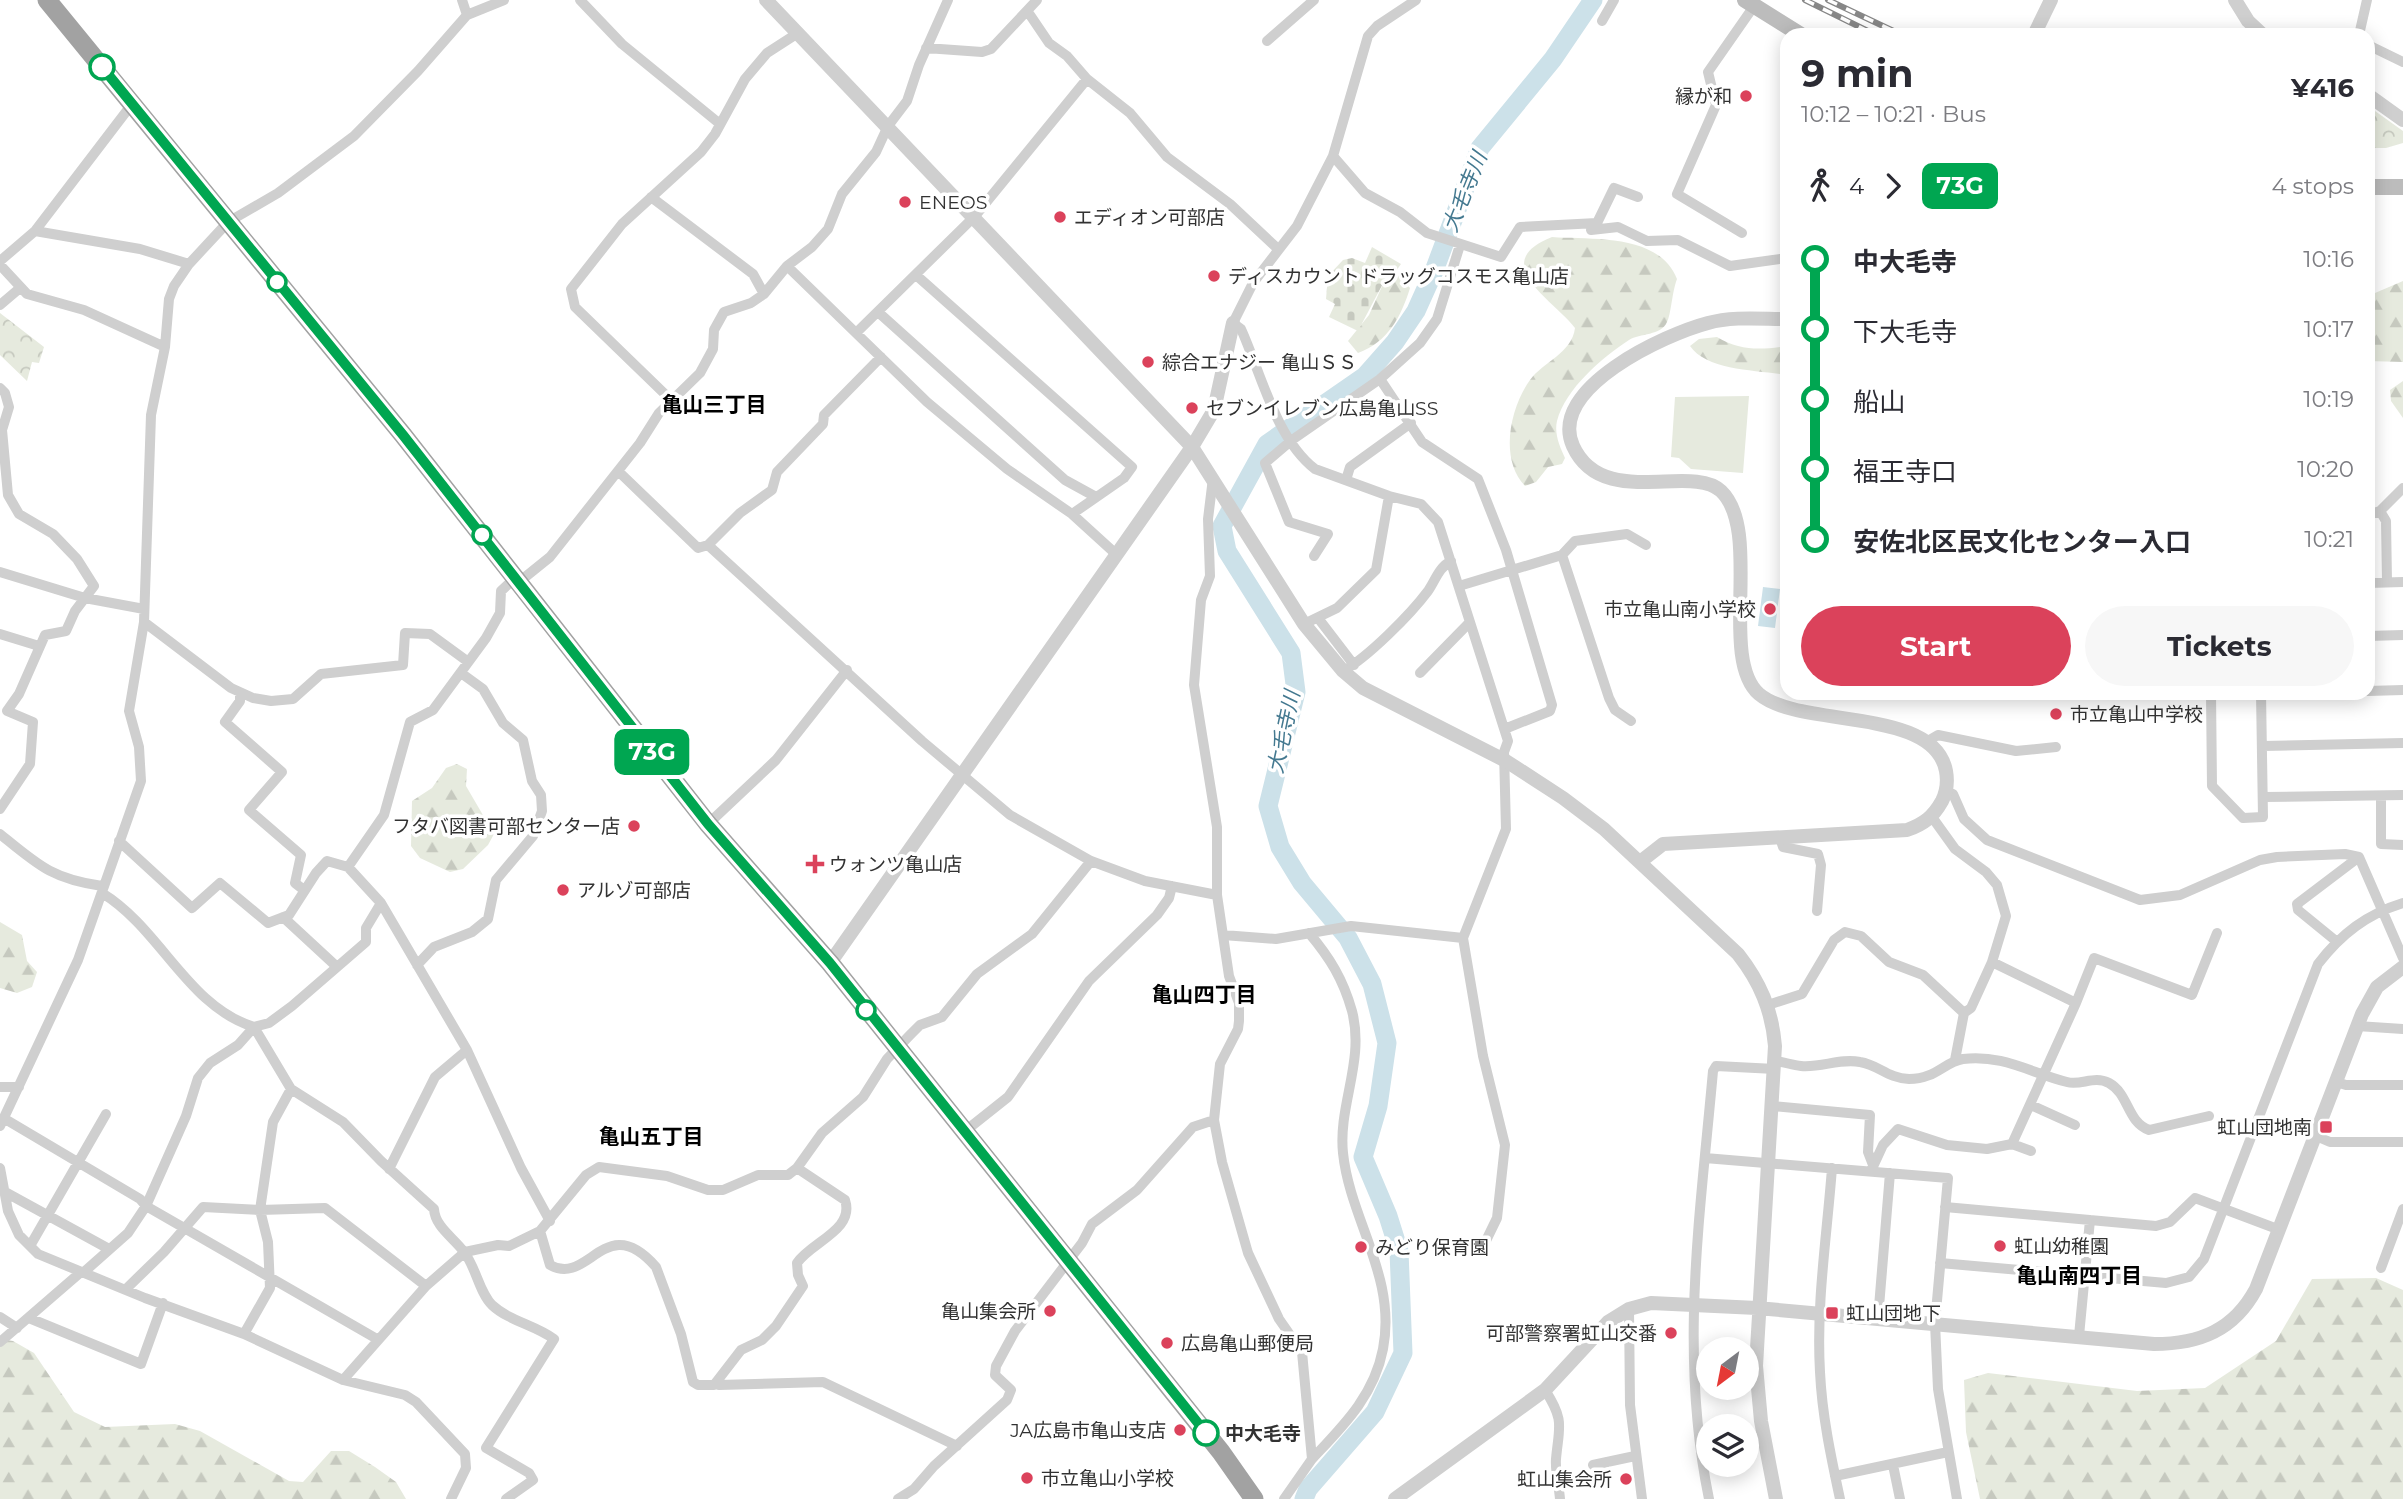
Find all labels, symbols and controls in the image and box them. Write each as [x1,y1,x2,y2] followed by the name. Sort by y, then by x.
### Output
[1801,50,1914,97] text: 9 min
[89,54,115,80] unlabelled marker
[2291,72,2354,104] text: ¥416
[1675,85,1732,108] place label: 縁が和
[1738,88,1754,104] marker: 縁が和
[1801,100,1986,128] text: 10:12 – 10:21 · Bus
[1437,146,1493,235] water label: 大毛寺川
[1801,167,1839,205] icon: walk
[1874,167,1912,205] icon: forward
[1936,171,1984,200] text: 73G
[1849,172,1864,200] text: 4
[2271,172,2354,200] text: 4 stops
[919,191,987,214] place label: ENEOS
[897,194,913,210] marker: ENEOS
[1074,206,1225,229] place label: エディオン可部店
[1052,209,1068,225] marker: エディオン可部店
[2303,245,2354,273] text: 10:16
[1853,246,1957,278] text: 中大毛寺
[1228,265,1569,288] place label: ディスカウントドラッグコスモス亀山店
[1206,268,1222,284] marker: ディスカウントドラッグコスモス亀山店
[267,272,287,292] unlabelled marker
[2304,315,2354,343] text: 10:17
[1853,316,1957,348] text: 下大毛寺
[1162,351,1357,374] place label: 綜合エナジー 亀山ＳＳ
[1140,354,1156,370] marker: 綜合エナジー 亀山ＳＳ
[2303,385,2354,413] text: 10:19
[1853,386,1905,418] text: 船山
[662,392,767,417] district label: 亀山三丁目
[1206,397,1438,420] place label: セブンイレブン広島亀山SS
[1184,400,1200,416] marker: セブンイレブン広島亀山SS
[2297,455,2354,483] text: 10:20
[1853,456,1957,488] text: 福王寺口
[472,525,492,545] unlabelled marker
[2304,525,2354,553] text: 10:21
[1853,526,2191,558] text: 安佐北区民文化センター入口
[1604,598,1756,621] place label: 市立亀山南小学校
[1762,601,1778,617] marker: 市立亀山南小学校
[1801,606,2071,686] button: Start
[2085,606,2354,686] button: Tickets
[1263,686,1305,776] water label: 大毛寺川
[2070,703,2203,726] place label: 市立亀山中学校
[2048,706,2064,722] marker: 市立亀山中学校
[612,729,692,775] line badge: 73G
[628,737,676,766] text: 73G
[392,815,620,838] place label: フタバ図書可部センター店
[626,818,642,834] marker: フタバ図書可部センター店
[829,853,962,876] place label: ウォンツ亀山店
[807,856,823,872] marker: ウォンツ亀山店
[577,879,691,902] place label: アルゾ可部店
[555,882,571,898] marker: アルゾ可部店
[1152,982,1257,1007] district label: 亀山四丁目
[856,1000,876,1020] unlabelled marker
[2217,1116,2312,1139] place label: 虹山団地南
[2318,1119,2334,1135] marker: 虹山団地南
[599,1124,704,1149] district label: 亀山五丁目
[2014,1235,2109,1258] place label: 虹山幼稚園
[1375,1236,1489,1259] place label: みどり保育園
[1992,1238,2008,1254] marker: 虹山幼稚園
[1353,1239,1369,1255] marker: みどり保育園
[2016,1263,2142,1288] district label: 亀山南四丁目
[941,1300,1036,1323] place label: 亀山集会所
[1846,1302,1941,1325] place label: 虹山団地下
[1042,1303,1058,1319] marker: 亀山集会所
[1824,1305,1840,1321] marker: 虹山団地下
[1486,1322,1657,1345] place label: 可部警察署虹山交番
[1663,1325,1679,1341] marker: 可部警察署虹山交番
[1181,1332,1314,1355] place label: 広島亀山郵便局
[1159,1335,1175,1351] marker: 広島亀山郵便局
[1696,1337,1759,1400] north arrow
[1696,1337,1759,1477] map controls
[1696,1414,1759,1477] button: layers
[1009,1419,1166,1442] place label: JA広島市亀山支店
[1193,1420,1219,1446] marker: 中大毛寺
[1172,1422,1188,1438] marker: JA広島市亀山支店
[1225,1422,1301,1445] place label: 中大毛寺
[1041,1467,1174,1490] place label: 市立亀山小学校
[1517,1468,1612,1491] place label: 虹山集会所
[1019,1470,1035,1486] marker: 市立亀山小学校
[1618,1471,1634,1487] marker: 虹山集会所

